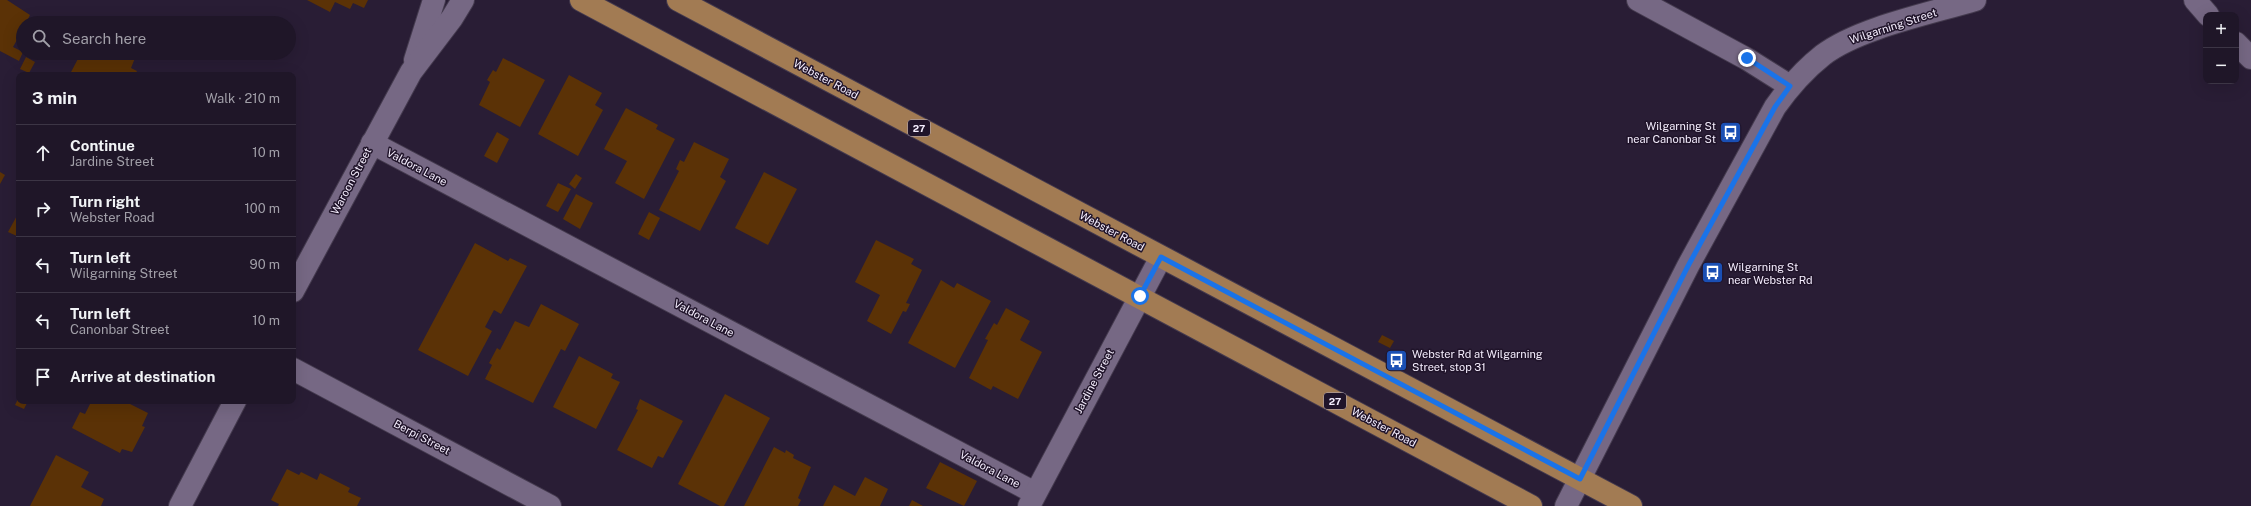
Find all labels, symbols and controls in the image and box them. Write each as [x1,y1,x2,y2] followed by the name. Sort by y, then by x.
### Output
[1848,6,1938,46] street label: Wilgarning Street
[2203,12,2239,84] map controls
[2203,12,2239,48] button: +
[16,16,296,60] search box
[30,27,52,49] icon: search
[62,30,146,47] text: Search here
[2203,48,2239,84] button: −
[1738,49,1756,67] route end
[792,57,860,101] street label: Webster Road
[32,88,77,108] text: 3 min
[205,91,280,106] text: Walk · 210 m
[1718,119,1744,145] bus stop icon: Wilgarning St near Canonbar St
[908,120,930,136] road number: 27
[1627,120,1716,145] place label: Wilgarning St near Canonbar St
[70,137,135,154] text: Continue
[32,142,54,164] icon: ahead
[252,145,280,160] text: 10 m
[328,146,374,216] street label: Waroon Street
[385,146,449,188] street label: Valdora Lane
[70,154,154,169] text: Jardine Street
[70,193,140,210] text: Turn right
[32,198,54,220] icon: right
[244,201,280,216] text: 100 m
[1078,209,1146,253] street label: Webster Road
[70,210,155,225] text: Webster Road
[70,249,131,266] text: Turn left
[32,254,54,276] icon: left
[250,257,280,272] text: 90 m
[1699,260,1725,286] bus stop icon: Wilgarning St near Webster Rd
[1728,261,1813,286] place label: Wilgarning St near Webster Rd
[70,266,178,281] text: Wilgarning Street
[1131,287,1149,305] route start
[672,297,736,339] street label: Valdora Lane
[70,305,131,322] text: Turn left
[32,310,54,332] icon: left
[252,313,280,328] text: 10 m
[70,322,169,337] text: Canonbar Street
[1072,347,1116,415] street label: Jardine Street
[1383,347,1409,373] bus stop icon: Webster Rd at Wilgarning Street, stop 31
[1412,348,1543,373] place label: Webster Rd at Wilgarning Street, stop 31
[32,366,54,388] icon: arrive
[70,368,215,385] text: Arrive at destination
[1324,393,1346,409] road number: 27
[1350,405,1418,449] street label: Webster Road
[392,417,452,457] street label: Berpi Street
[958,448,1022,490] street label: Valdora Lane

